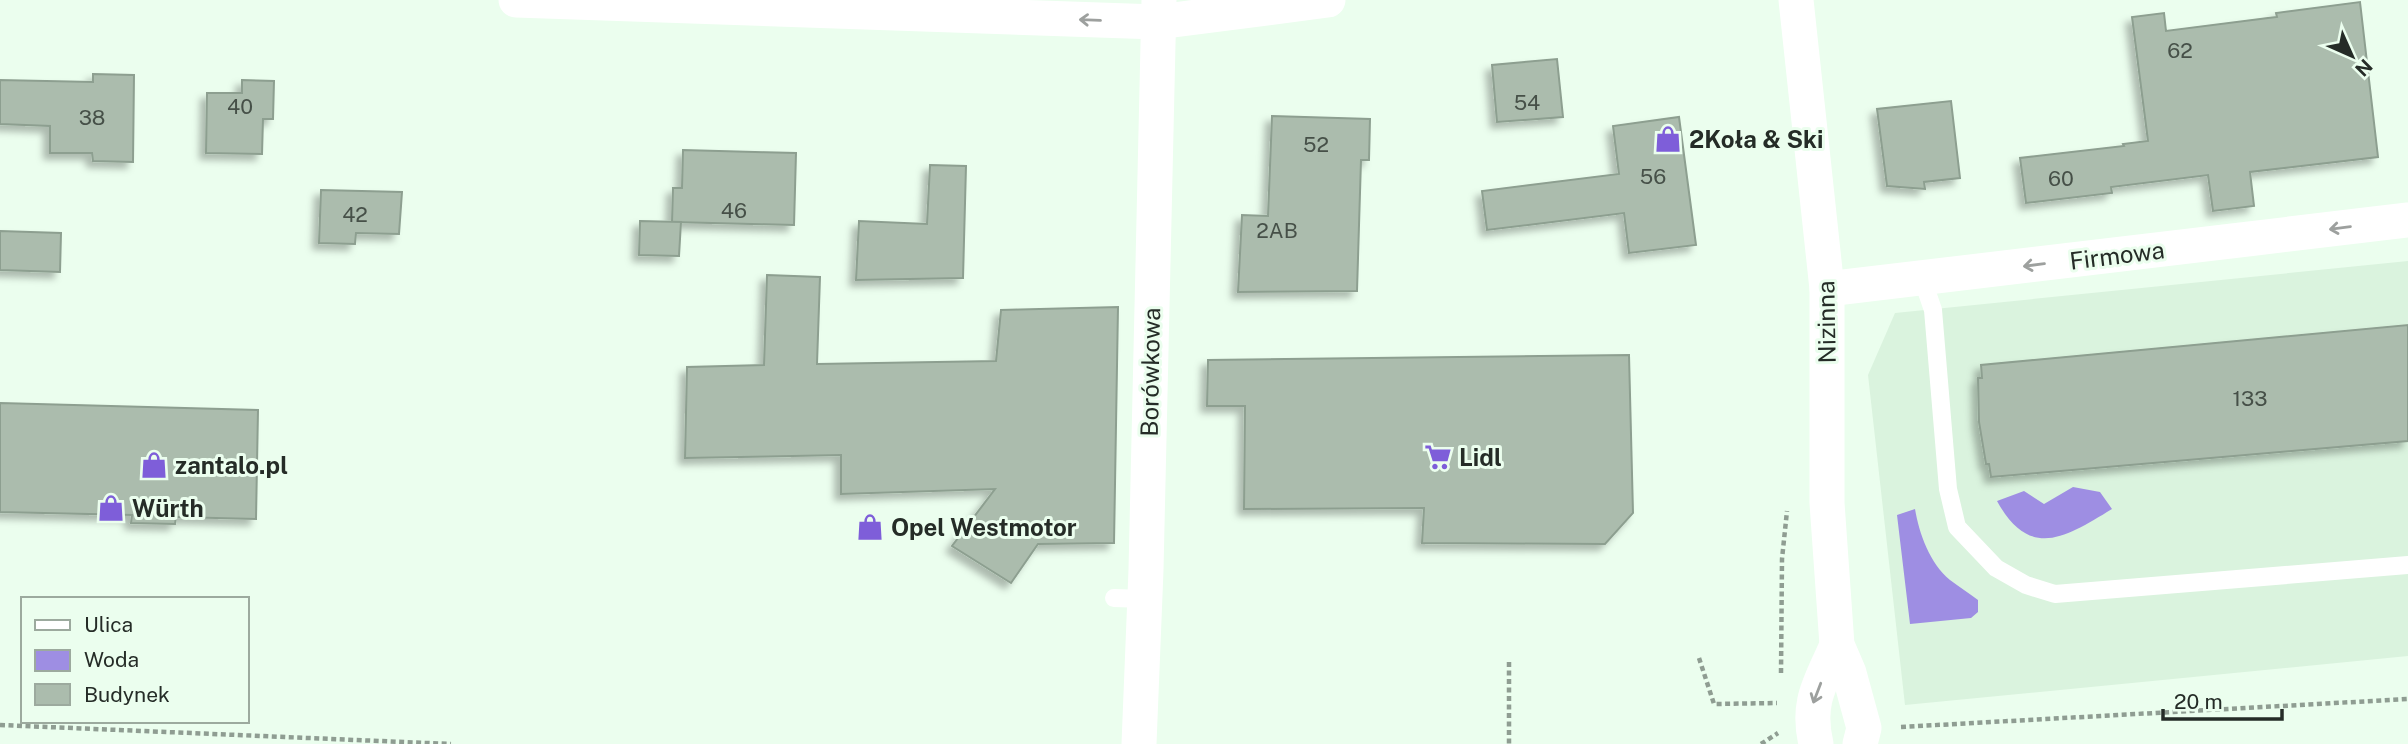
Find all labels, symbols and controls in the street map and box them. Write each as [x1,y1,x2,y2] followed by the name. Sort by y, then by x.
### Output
[1079,13,1102,26] one-way arrow
[2317,21,2387,91] north arrow
[2167,38,2193,63] house number: 62
[2351,55,2377,81] text: N
[1514,90,1540,115] house number: 54
[227,94,253,119] house number: 40
[79,105,105,130] house number: 38
[1653,124,1683,154] shop icon: 2Koła & Ski
[1689,125,1823,153] place label: 2Koła & Ski
[1303,132,1329,157] house number: 52
[1640,164,1666,189] house number: 56
[2048,166,2074,191] house number: 60
[721,198,747,223] house number: 46
[342,202,368,227] house number: 42
[1256,218,1298,243] house number: 2AB
[2329,222,2352,235] one-way arrow
[2068,235,2166,275] street label: Firmowa
[2023,258,2046,271] one-way arrow
[1811,280,1841,364] street label: Nizinna
[1135,307,1165,437] street label: Borówkowa
[2233,386,2267,411] house number: 133
[1423,442,1453,472] supermarket icon: Lidl
[1459,443,1502,471] place label: Lidl
[139,450,169,480] shop icon: zantalo.pl
[175,451,288,479] place label: zantalo.pl
[96,493,126,523] shop icon: Würth
[132,494,204,522] place label: Würth
[855,512,885,542] shop icon: Opel Westmotor
[891,513,1077,541] place label: Opel Westmotor
[21,597,248,723] legend
[84,612,133,637] text: Ulica
[84,647,139,672] text: Woda
[2163,678,2282,722] scale bar
[84,682,170,707] text: Budynek
[1810,682,1822,703] one-way arrow
[2174,689,2223,714] text: 20 m

